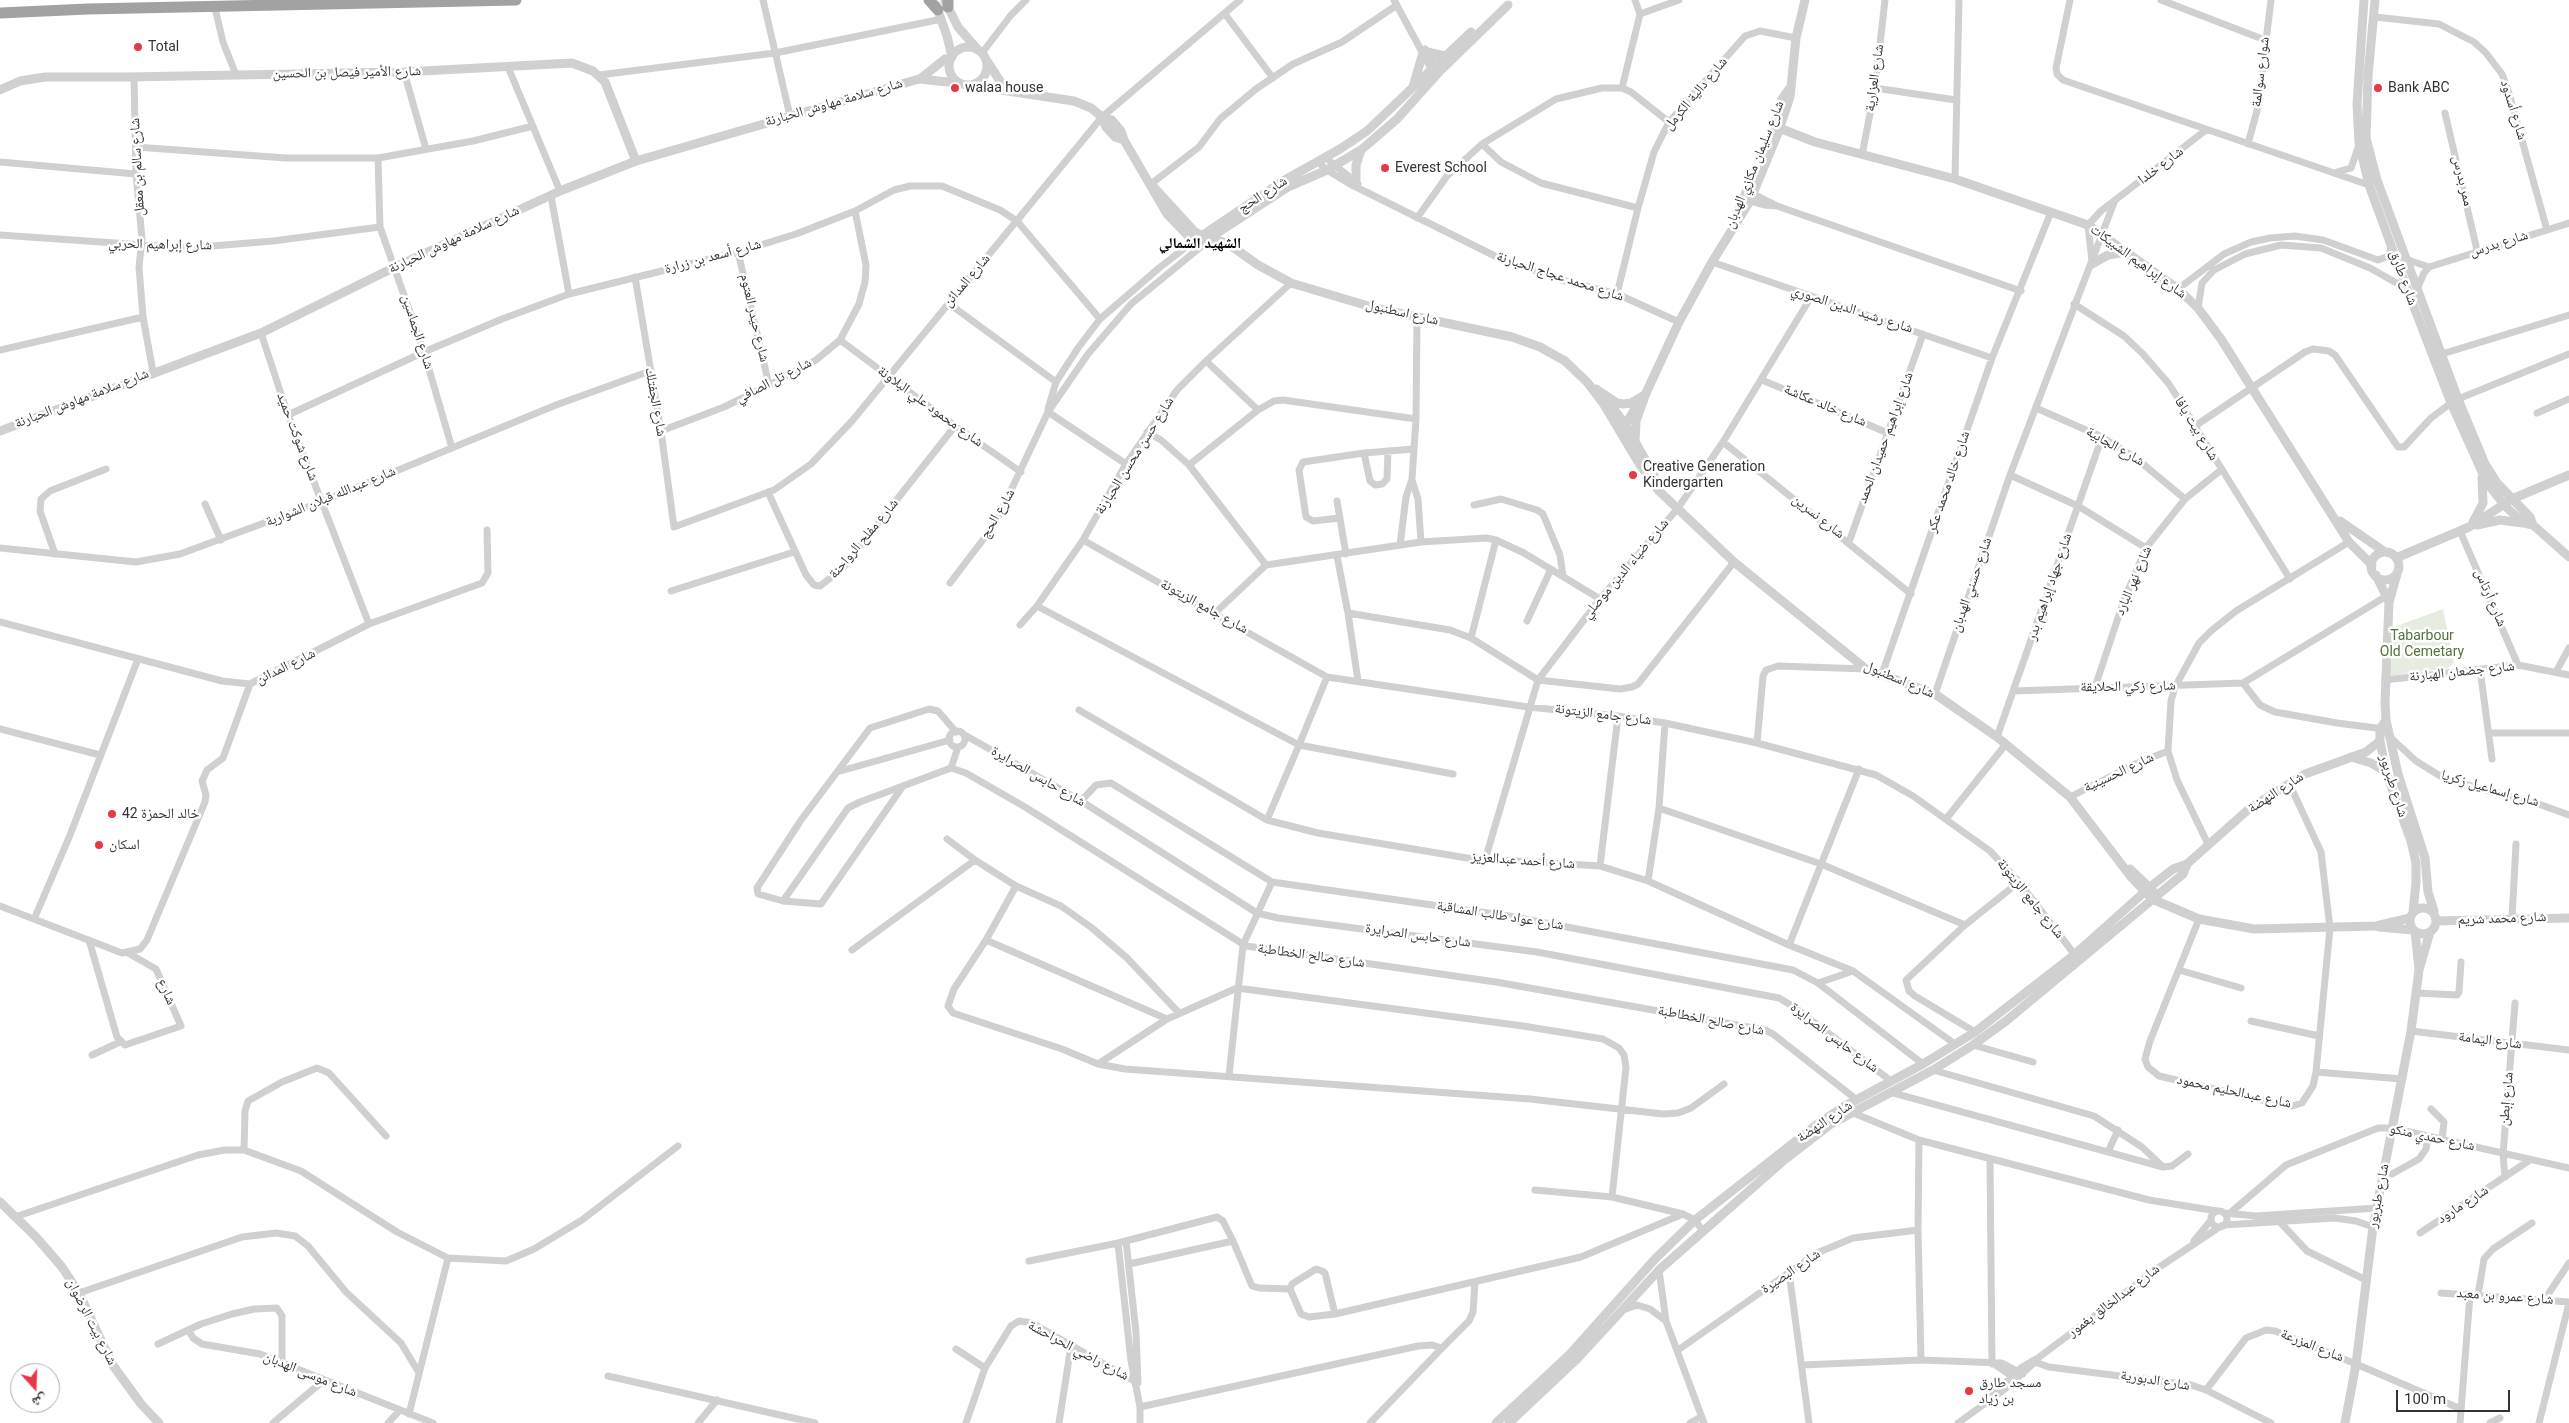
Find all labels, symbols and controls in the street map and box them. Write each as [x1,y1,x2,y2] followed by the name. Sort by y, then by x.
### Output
[2248,36,2274,108] street label: شوارع سوالمة
[148,39,179,55] place label: Total
[132,41,144,53] marker: Total
[1862,43,1888,113] street label: شارع العزارية
[1661,54,1731,134] street label: شارع دالية الكرمل
[273,63,421,83] street label: شارع الأمير فيصل بن الحسين
[763,75,905,131] street label: شارع سلامة مهاوش الحبارنة
[2496,78,2530,142] street label: شارع أسدود
[965,80,1043,96] place label: walaa house
[2388,80,2450,96] place label: Bank ABC
[949,82,961,94] marker: walaa house
[2372,82,2384,94] marker: Bank ABC
[1722,99,1788,231] street label: شارع سليمان مكازي الهدبان
[127,118,149,216] street label: شارع سالم بن معقل
[2135,144,2187,188] street label: شارع خلدا
[2448,154,2476,208] street label: ممر بدرس
[1395,160,1487,176] place label: Everest School
[1379,162,1391,174] marker: Everest School
[1235,173,1291,217] street label: شارع الحج
[386,202,522,278] street label: شارع سلامة مهاوش الحبارنة
[2087,221,2189,303] street label: شارع إبراهيم الشبيكات
[2468,227,2530,261] street label: شارع بدرس
[1159,235,1241,253] district label: الشهيد الشمالي
[108,236,212,254] street label: شارع إبراهيم الحربي
[663,236,763,278] street label: شارع أسعد بن زرارة
[1494,248,1626,306] street label: شارع محمد عجاج الحبارنة
[2385,248,2421,308] street label: شارع طارق
[940,251,994,311] street label: شارع المدائن
[736,272,772,364] street label: شارع حيدر العتوم
[1789,282,1915,338] street label: شارع رشيد الدين الصوري
[397,293,437,371] street label: شارع الجماسين
[1364,296,1440,330] street label: شارع اسطنبول
[733,355,815,407] street label: شارع تل الصافي
[874,363,986,451] street label: شارع محمود علي البلاونة
[13,366,151,432] street label: شارع سلامة مهاوش الحبارنة
[641,366,669,438] street label: شارع الجفتلك
[1854,370,1918,506] street label: شارع إبراهيم حميدان الحمد
[1781,381,1869,431] street label: شارع خالد عكاشة
[273,391,321,483] street label: شارع شوكت حميد
[1092,394,1178,518] street label: شارع حسن محسن الحبارنة
[2170,394,2222,464] street label: شارع بيت يافا
[2083,424,2147,470] street label: شارع الجابية
[1924,429,1974,535] street label: شارع خالد محمد عكر
[1643,459,1765,492] place label: Creative Generation Kindergarten
[264,463,398,531] street label: شارع عبدالله قبلان الشواربة
[1627,469,1639,481] marker: Creative Generation Kindergarten
[977,486,1019,542] street label: شارع الحج
[1788,491,1848,543] street label: شارع نسرين
[826,496,902,582] street label: شارع مفلح الرواحنة
[1579,515,1673,623] street label: شارع ضياء الدين موصلي
[2024,531,2076,643] street label: شارع جهاد إبراهيم بدر
[1948,535,1996,635] street label: شارع حسني الهدبان
[2112,544,2156,618] street label: شارع نهر البارد
[2470,566,2510,630] street label: شارع أرتاس
[1157,576,1251,638] street label: شارع جامع الزيتونة
[2380,628,2464,660] park label: Tabarbour Old Cemetary
[253,645,319,689] street label: شارع المدائن
[1861,658,1937,702] street label: شارع اسطنبول
[2409,658,2515,686] street label: شارع جضعان الهبارنة
[2080,678,2176,696] street label: شارع زكي الحلايقة
[1554,701,1652,729] street label: شارع جامع الزيتونة
[988,743,1088,811] street label: شارع حابس الصرايرة
[2081,749,2157,797] street label: شارع الحسينية
[2375,753,2411,819] street label: شارع طبربور
[2439,767,2541,811] street label: شارع إسماعيل زكريا
[2245,769,2307,817] street label: شارع النهضة
[122,806,200,822] place label: خالد الحمزة 42
[106,808,118,820] marker: خالد الحمزة 42
[109,837,140,853] place label: اسكان
[93,839,105,851] marker: اسكان
[1470,849,1576,873] street label: شارع أحمد عبدالعزيز
[1993,856,2067,942] street label: شارع جامع الزيتونة
[1435,898,1565,934] street label: شارع عواد طالب المشاقبة
[2457,909,2547,929] street label: شارع محمد شريم
[1364,920,1472,952] street label: شارع حابس الصرايرة
[1256,940,1366,972] street label: شارع صالح الخطاطبة
[153,976,179,1008] street label: شارع
[1786,999,1882,1077] street label: شارع حابس الصرايرة
[1656,1002,1766,1040] street label: شارع صالح الخطاطبة
[2457,1029,2523,1053] street label: شارع اليمامة
[2496,1071,2518,1127] street label: شارع إبطن
[2175,1072,2293,1112] street label: شارع عبدالحليم محمود
[1794,1097,1856,1147] street label: شارع النهضة
[2388,1121,2476,1155] street label: شارع حمدي منكو
[2365,1163,2393,1229] street label: شارع طبربور
[2434,1182,2492,1228] street label: شارع مارود
[1758,1246,1824,1298] street label: شارع البصيرة
[2065,1261,2163,1341] street label: شارع عبدالخالق يغمور
[62,1276,120,1368] street label: شارع بيت الرضوان
[2456,1285,2554,1309] street label: شارع عمرو بن معبد
[1025,1317,1131,1385] street label: شارع راضي الحراحشة
[2278,1326,2346,1366] street label: شارع المزرعة
[261,1349,359,1401] street label: شارع موسى الهدبان
[10,1363,60,1413] north arrow
[2119,1367,2191,1395] street label: شارع الدبورية
[1979,1375,2041,1408] place label: مسجد طارق بن زياد
[2399,1380,2513,1412] scale bar
[1963,1385,1975,1397] marker: مسجد طارق بن زياد
[2404,1390,2446,1408] text: 100 m
[30,1391,50,1411] text: ش

